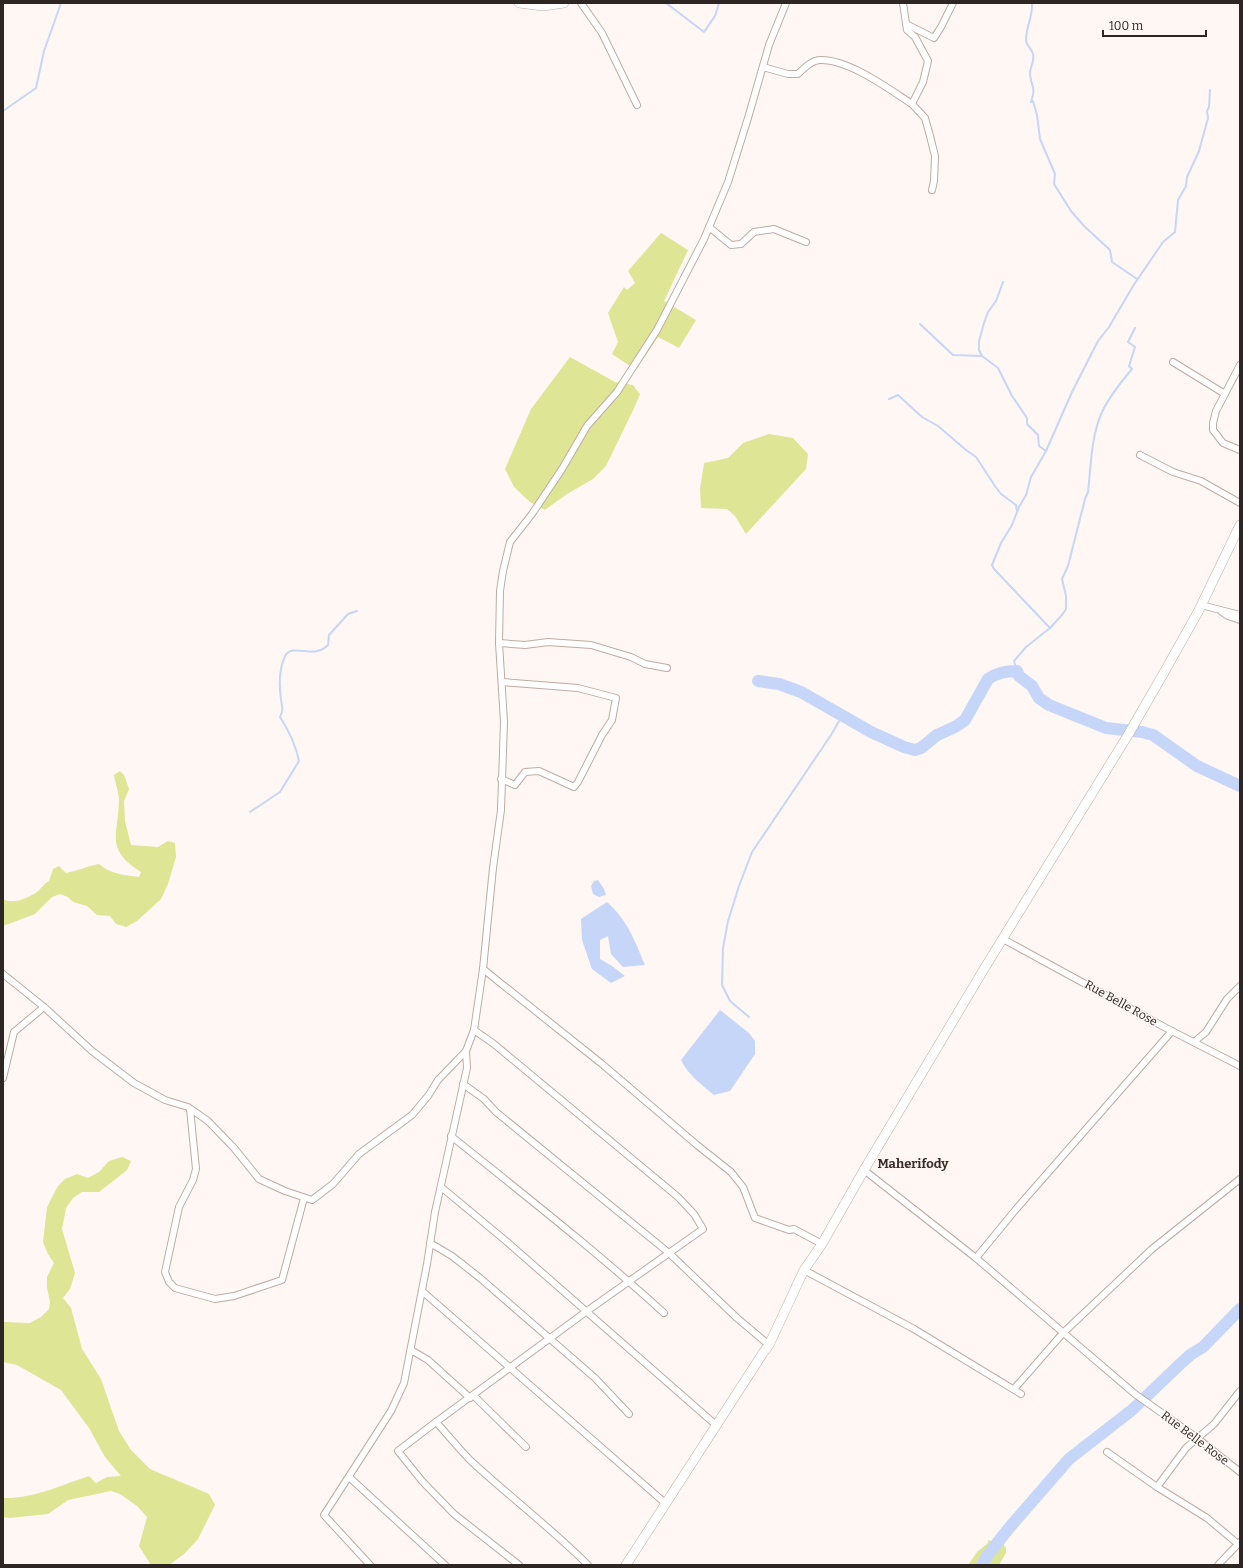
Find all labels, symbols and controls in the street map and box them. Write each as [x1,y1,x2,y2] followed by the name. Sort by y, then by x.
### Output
[1103,12,1206,38] scale bar
[1109,19,1144,33] text: 100 m
[1082,977,1160,1029] street label: Rue Belle Rose
[877,1156,949,1171] district label: Maherifody
[1158,1408,1232,1468] street label: Rue Belle Rose

